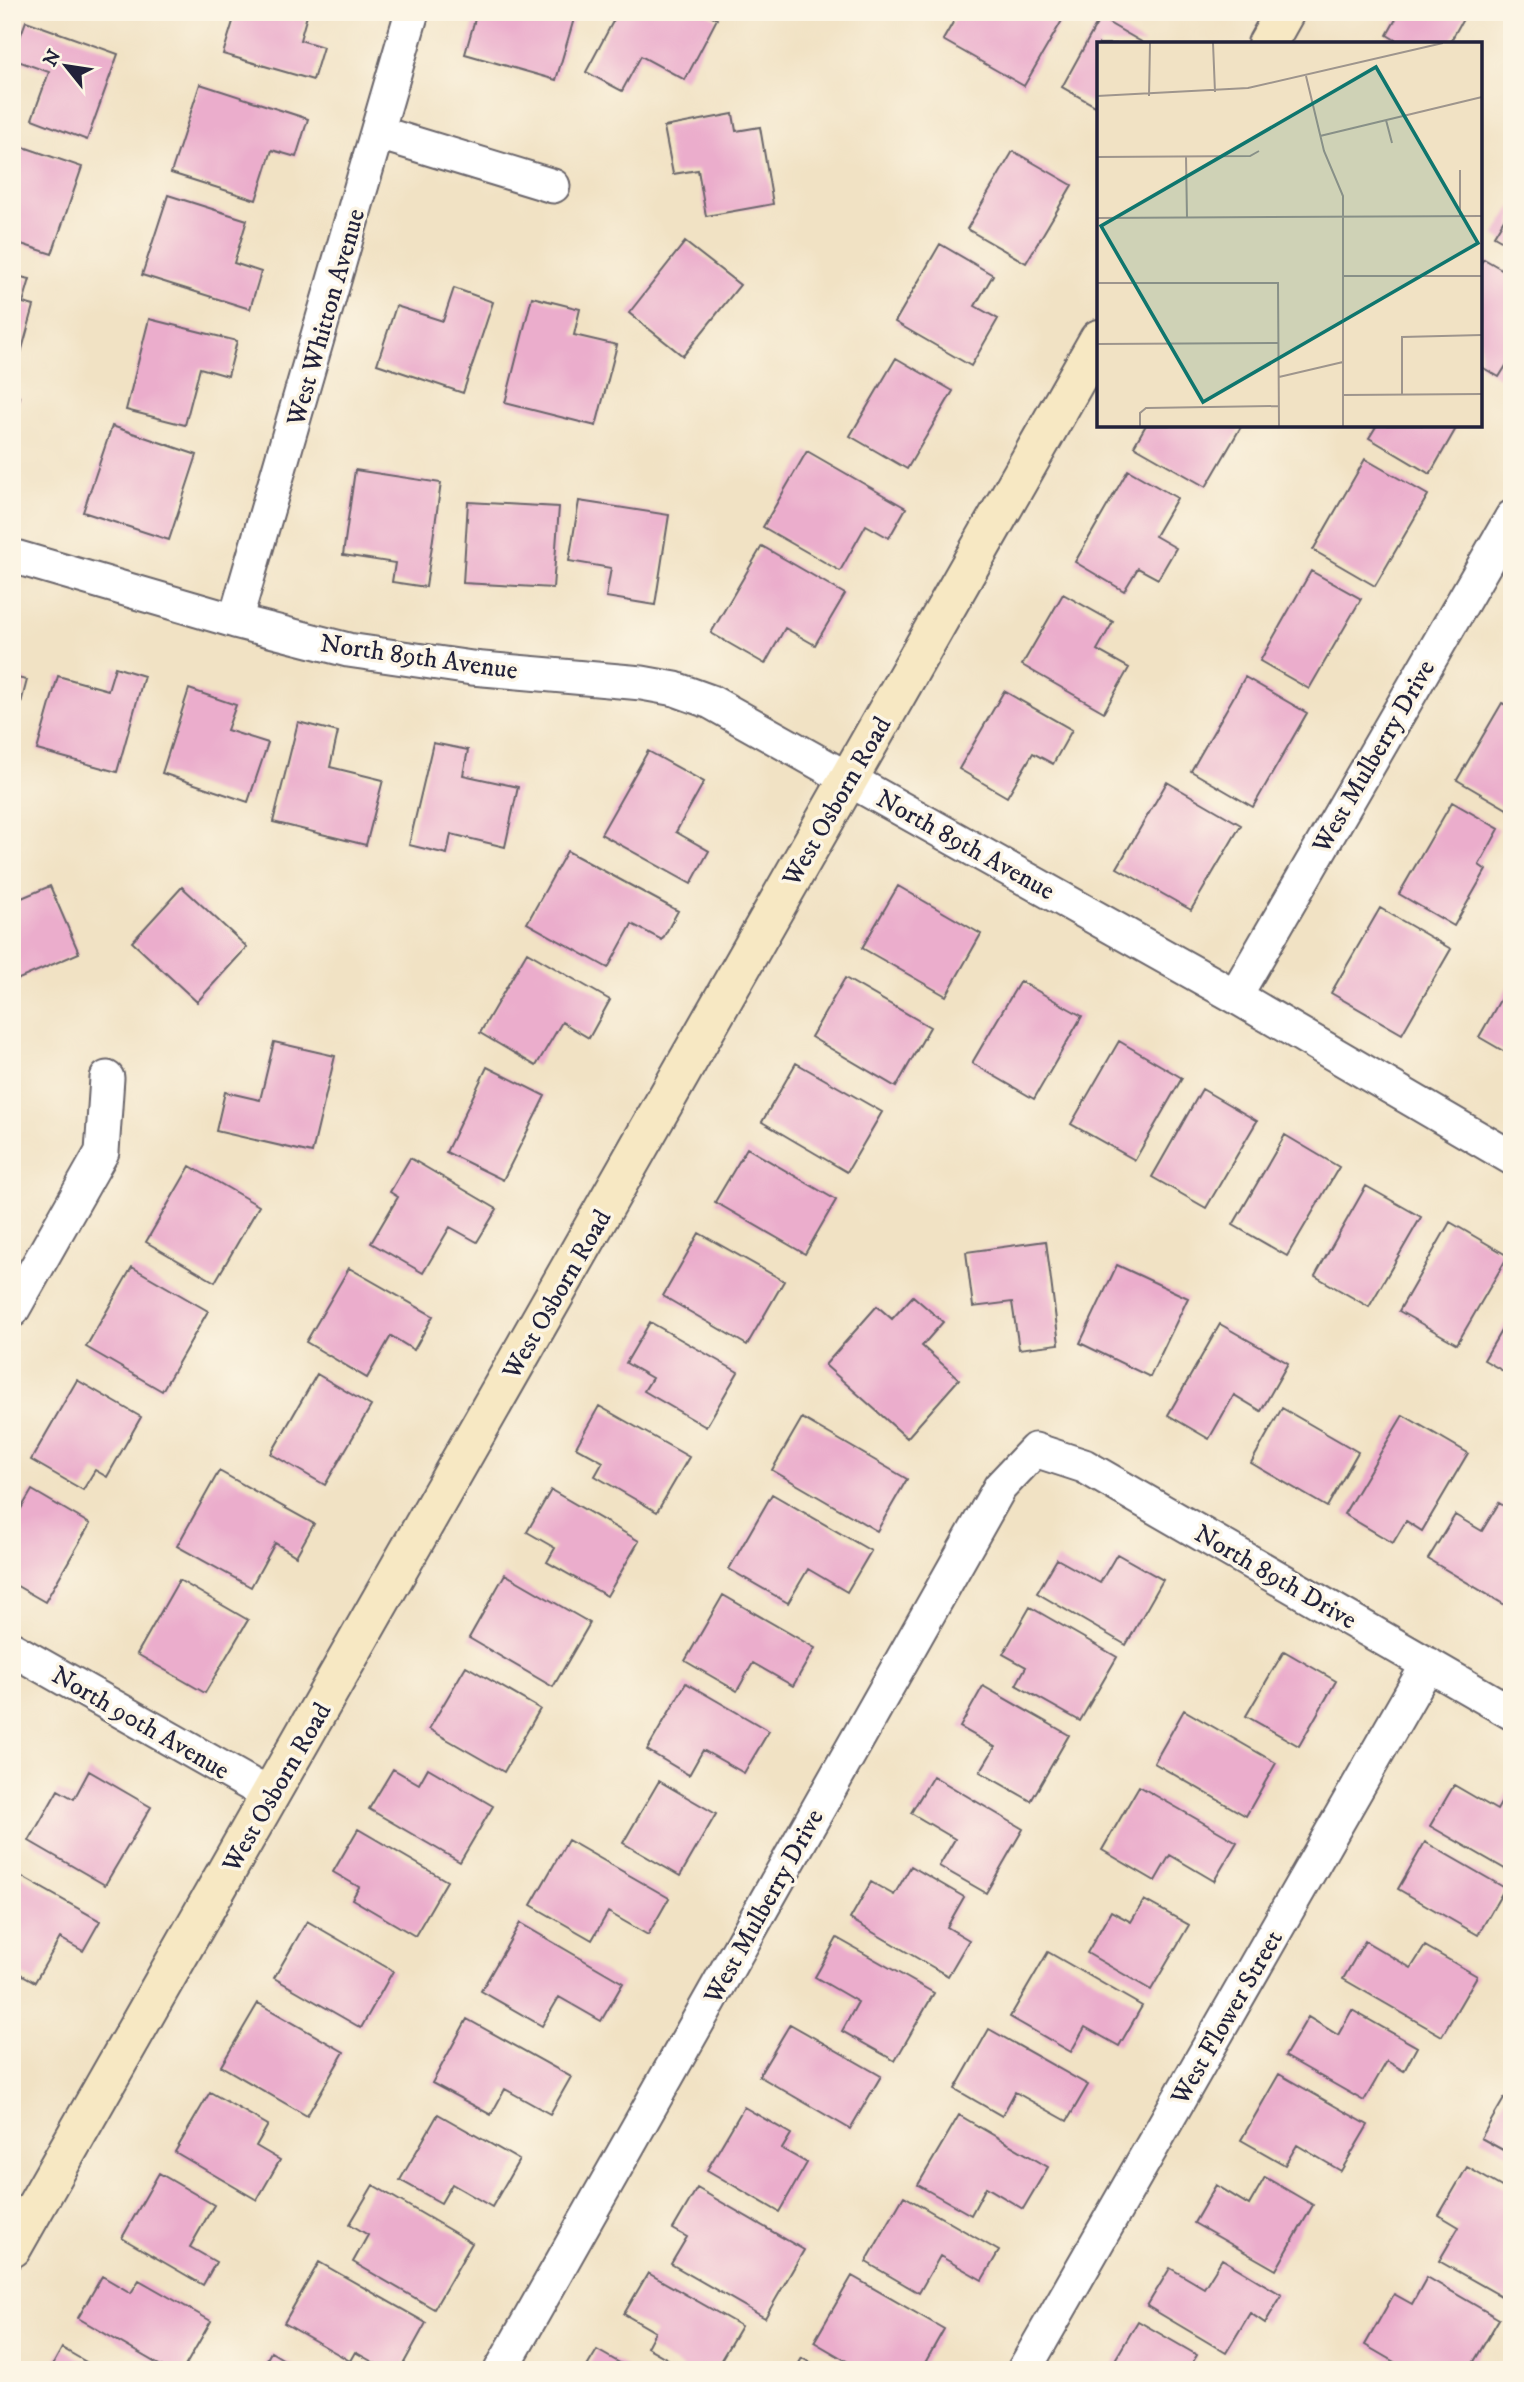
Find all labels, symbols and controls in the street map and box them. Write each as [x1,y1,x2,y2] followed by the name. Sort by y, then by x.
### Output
[32,32,102,102] north arrow
[1097,42,1482,427] inset map
[39,45,67,71] text: N
[279,205,373,431] street label: West Whitton Avenue
[318,627,520,688] street label: North 89th Avenue
[1305,654,1443,860] street label: West Mulberry Drive
[775,711,899,893] street label: West Osborn Road
[870,783,1060,908] street label: North 89th Avenue
[495,1204,619,1386] street label: West Osborn Road
[1188,1518,1362,1637] street label: North 89th Drive
[45,1659,235,1788] street label: North 90th Avenue
[215,1697,339,1879] street label: West Osborn Road
[697,1804,832,2011] street label: West Mulberry Drive
[1163,1924,1291,2112] street label: West Flower Street

